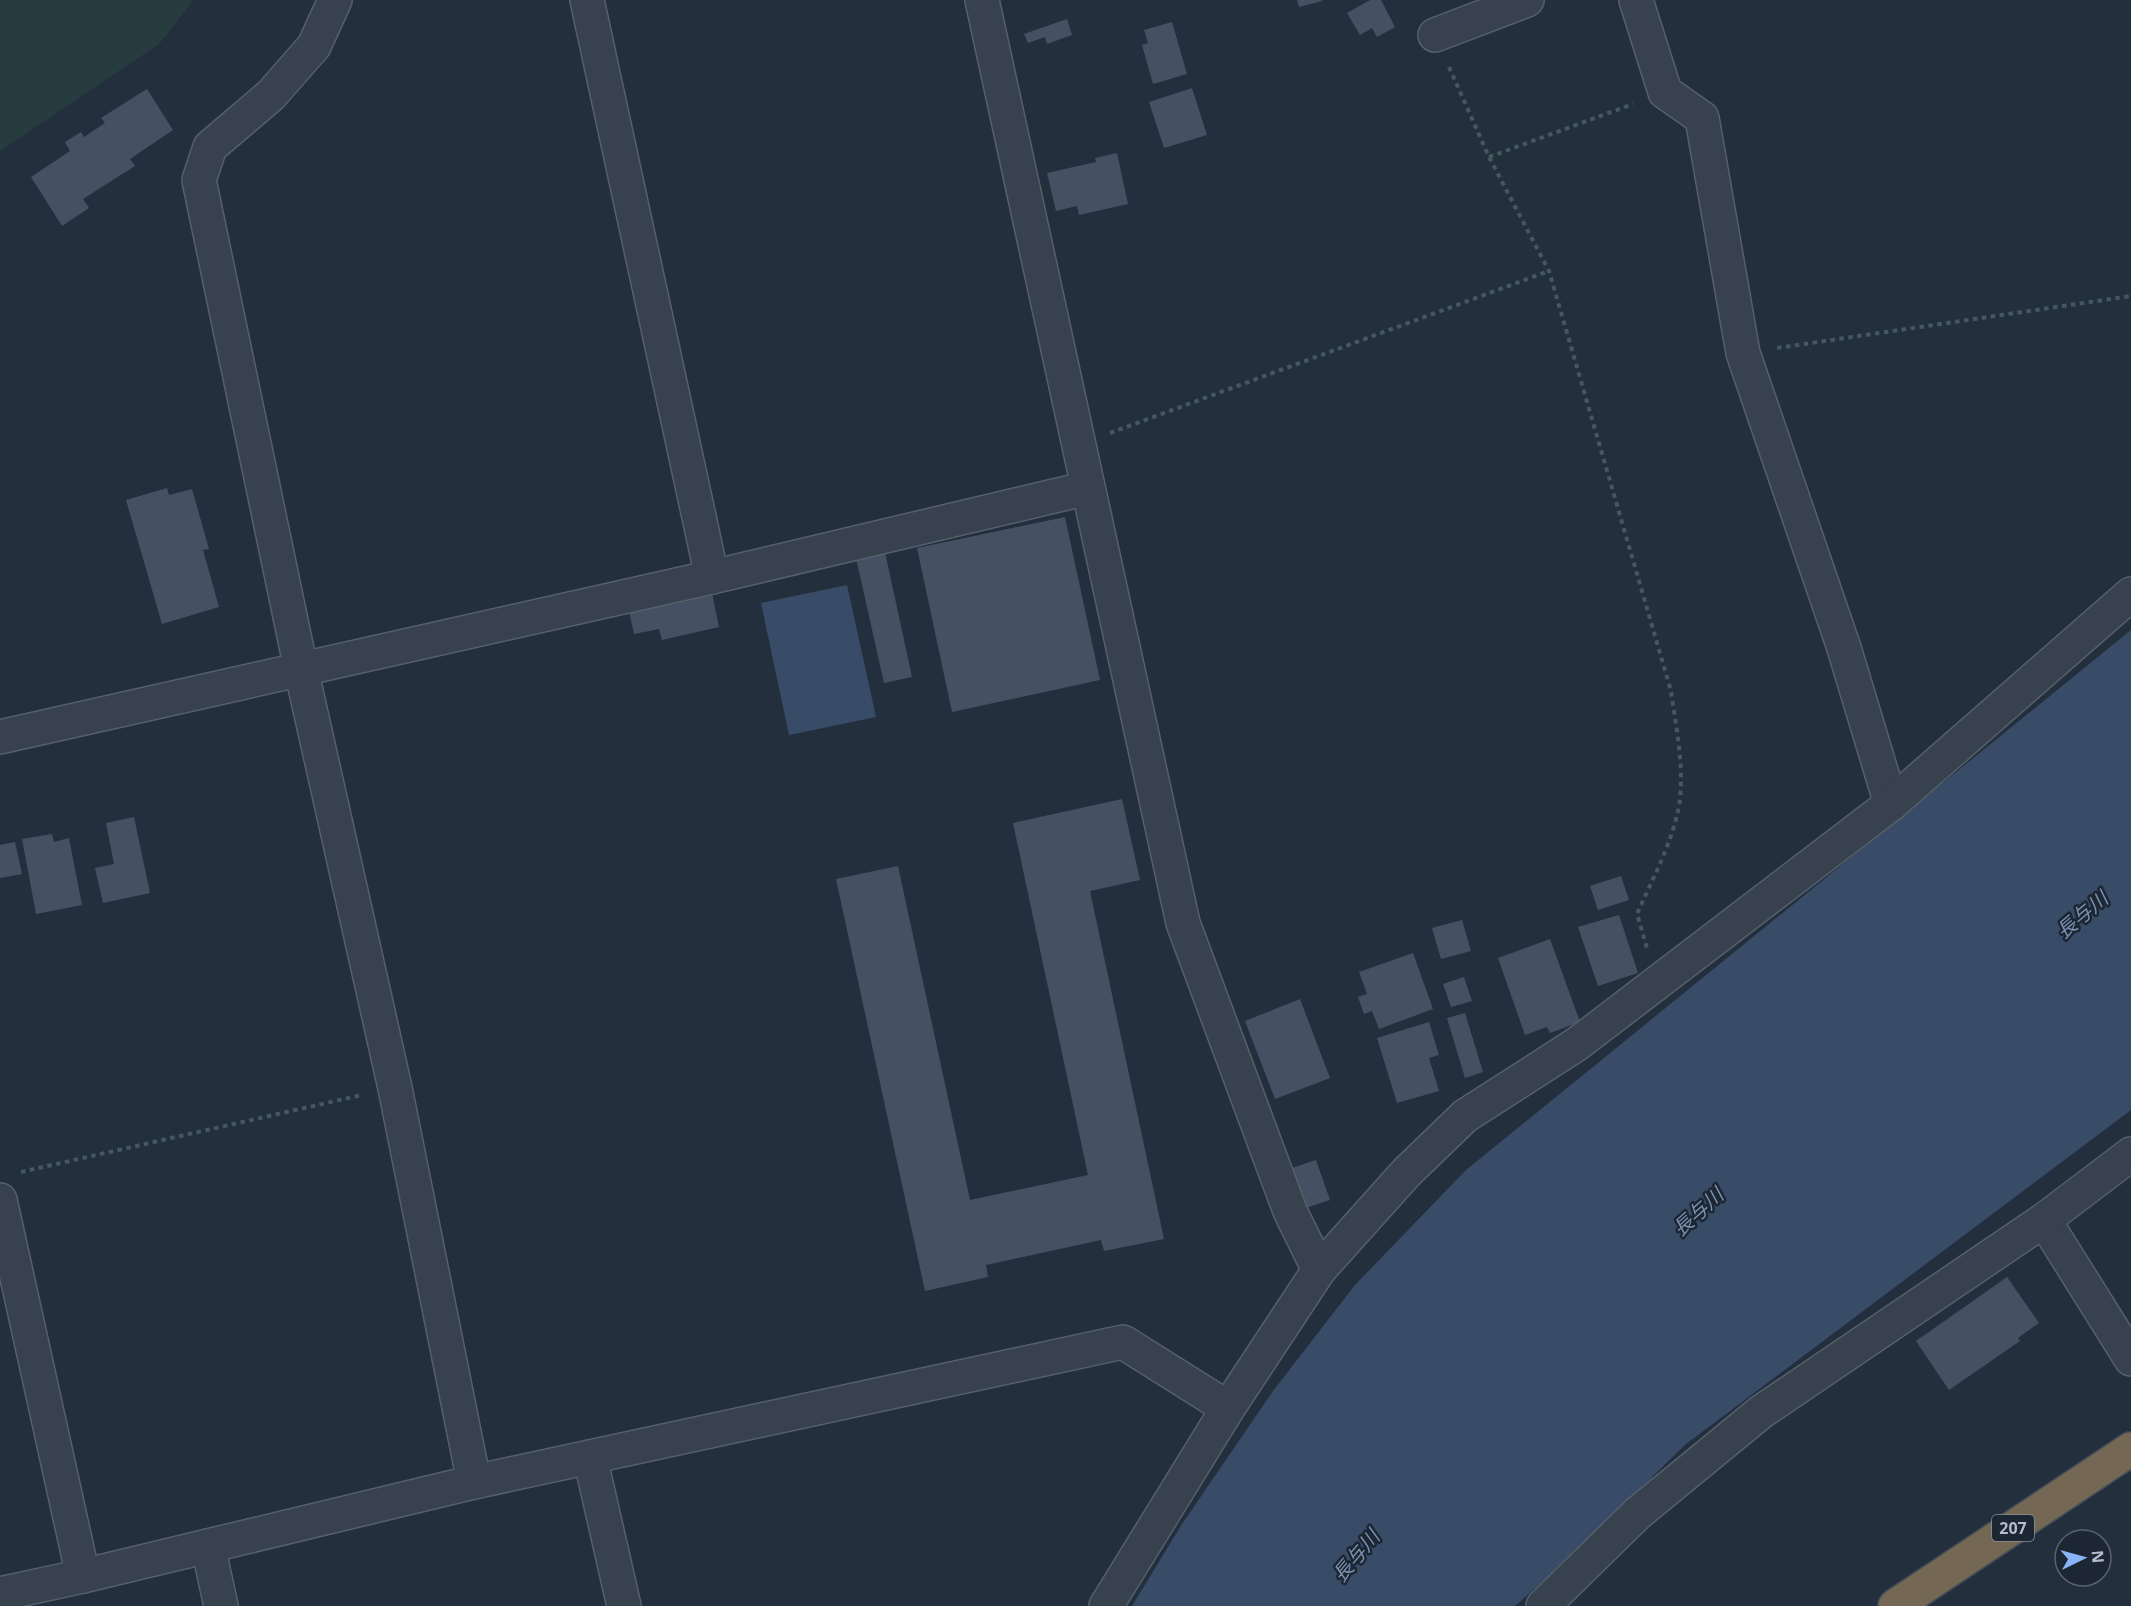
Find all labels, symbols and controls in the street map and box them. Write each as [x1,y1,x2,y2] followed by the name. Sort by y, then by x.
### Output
[2050,884,2115,944] water label: 長与川
[1666,1180,1730,1242] water label: 長与川
[1992,1515,2034,1541] road number: 207
[1326,1522,1387,1587] water label: 長与川
[2053,1528,2113,1588] north arrow
[2086,1549,2109,1564] text: N

